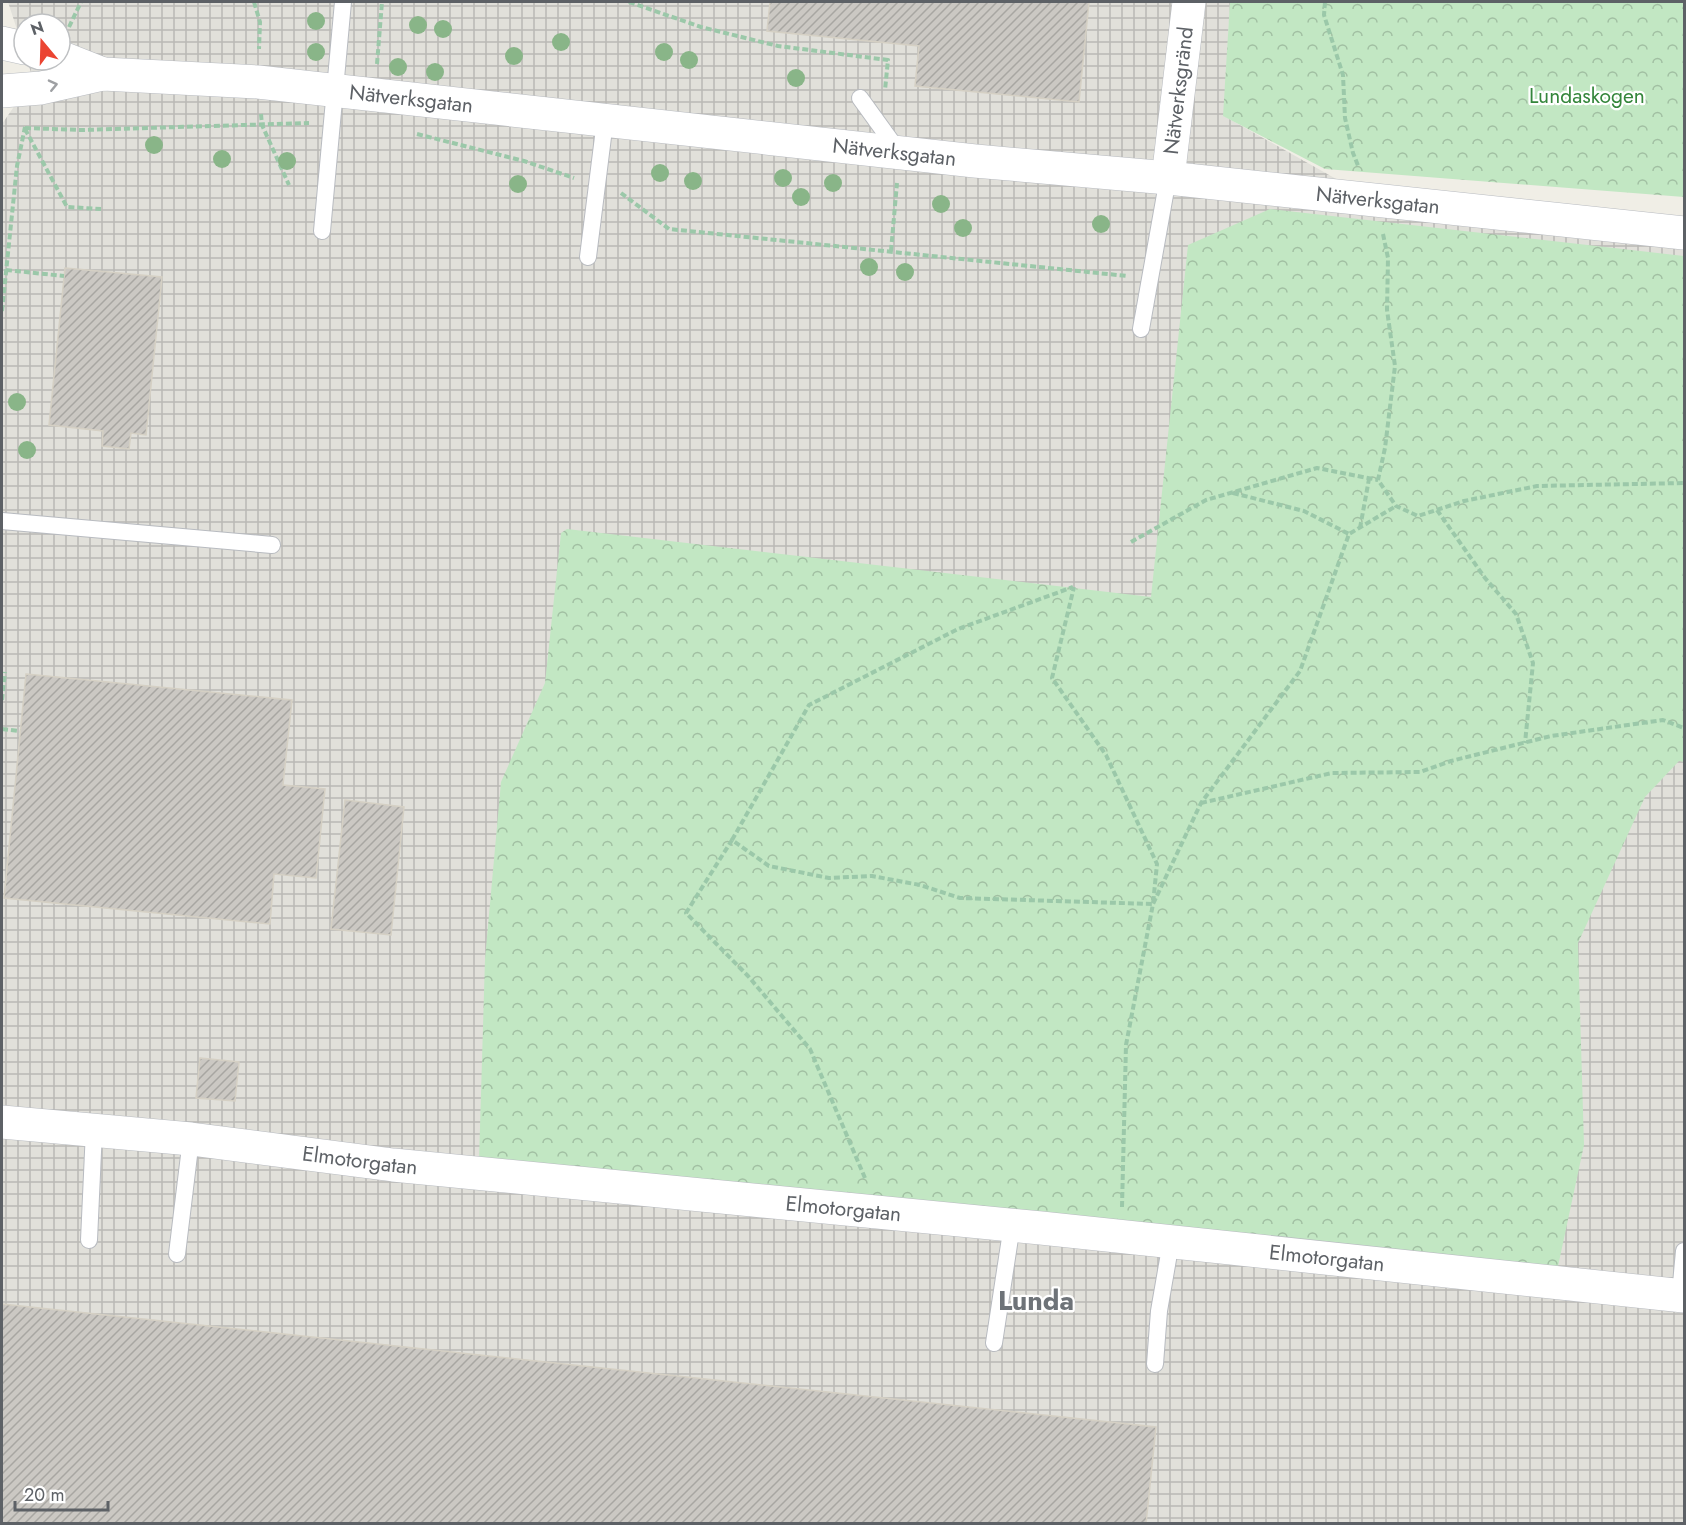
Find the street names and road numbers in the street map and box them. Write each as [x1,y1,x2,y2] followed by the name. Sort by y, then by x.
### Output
[1156,25,1201,156] street label: Nätverksgränd
[348,77,475,121] street label: Nätverksgatan
[831,130,958,174] street label: Nätverksgatan
[1314,179,1441,222] street label: Nätverksgatan
[300,1138,419,1182] street label: Elmotorgatan
[784,1188,903,1229] street label: Elmotorgatan
[1268,1237,1386,1279] street label: Elmotorgatan

